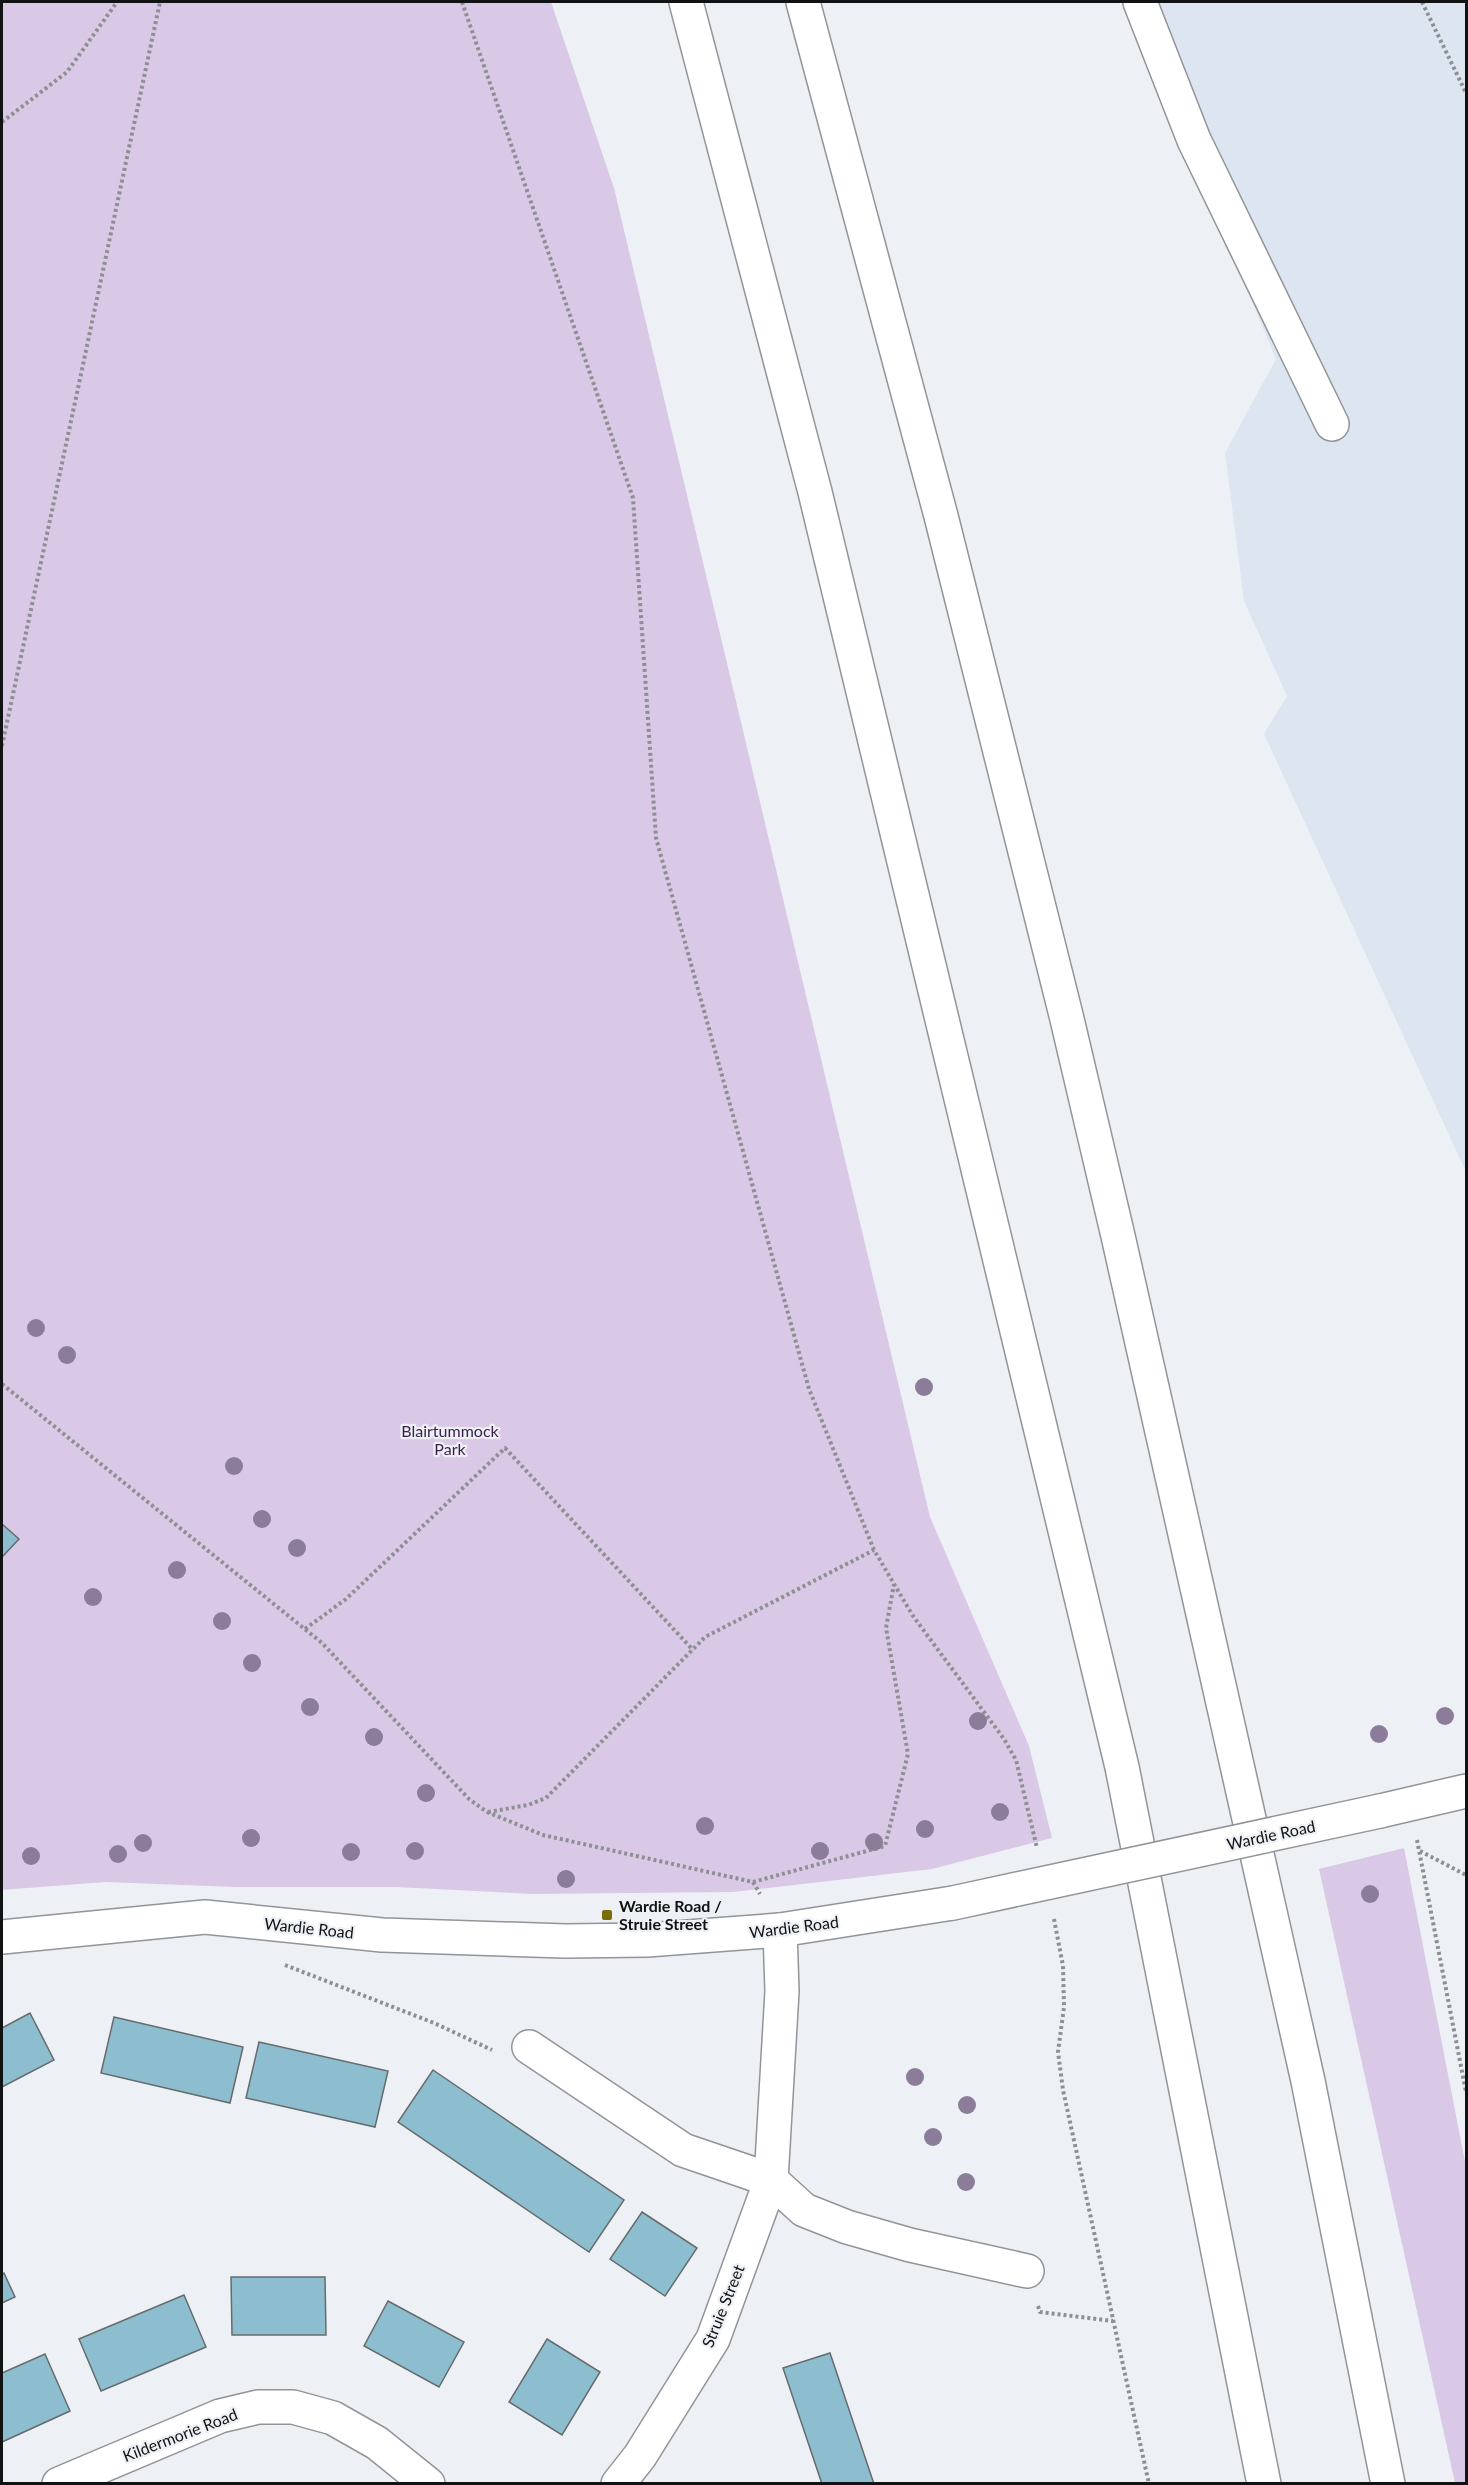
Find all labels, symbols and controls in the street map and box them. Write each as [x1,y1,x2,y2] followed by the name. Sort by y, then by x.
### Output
[401,1421,500,1458] park label: Blairtummock Park
[1225,1816,1317,1853] street label: Wardie Road
[619,1896,722,1933] place label: Wardie Road / Struie Street
[600,1908,614,1922] marker: Wardie Road / Struie Street
[748,1912,840,1941] street label: Wardie Road
[263,1913,355,1942] street label: Wardie Road
[697,2262,748,2350] street label: Struie Street
[120,2404,240,2465] street label: Kildermorie Road

